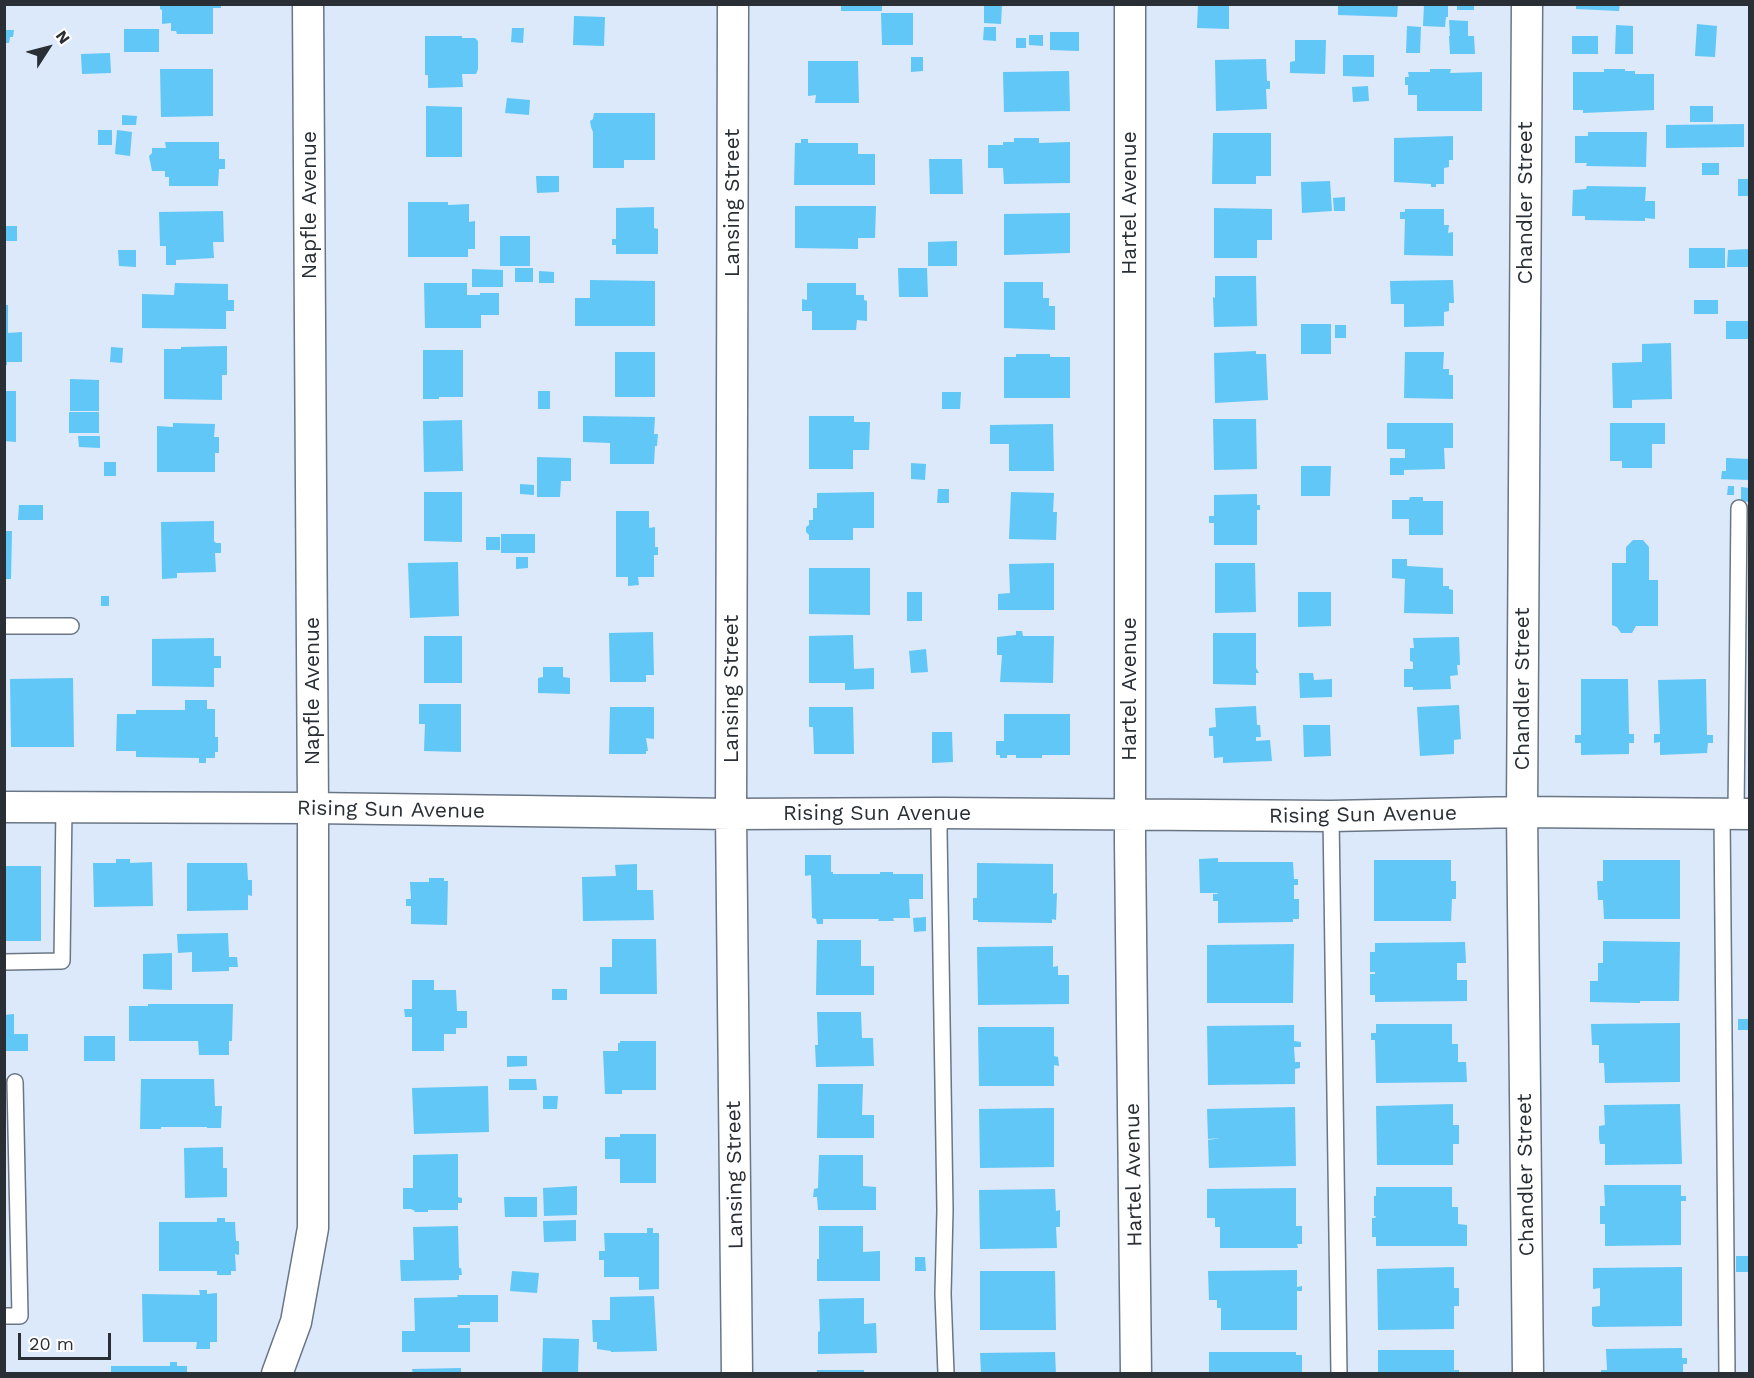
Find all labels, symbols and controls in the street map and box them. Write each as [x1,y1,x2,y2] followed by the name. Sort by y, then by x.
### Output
[18,18,78,78] north arrow
[52,27,74,48] text: N
[1513,122,1539,284] street label: Chandler Street
[720,129,746,277] street label: Lansing Street
[297,131,323,279] street label: Napfle Avenue
[1117,131,1143,275] street label: Hartel Avenue
[1510,608,1536,770] street label: Chandler Street
[719,615,745,763] street label: Lansing Street
[300,617,326,765] street label: Napfle Avenue
[1117,617,1143,761] street label: Hartel Avenue
[297,796,485,824] street label: Rising Sun Avenue
[783,801,971,827] street label: Rising Sun Avenue
[1269,801,1457,829] street label: Rising Sun Avenue
[1512,1093,1540,1257] street label: Chandler Street
[721,1100,749,1250] street label: Lansing Street
[1120,1103,1148,1247] street label: Hartel Avenue
[21,1321,114,1359] scale bar
[29,1333,74,1354] text: 20 m

